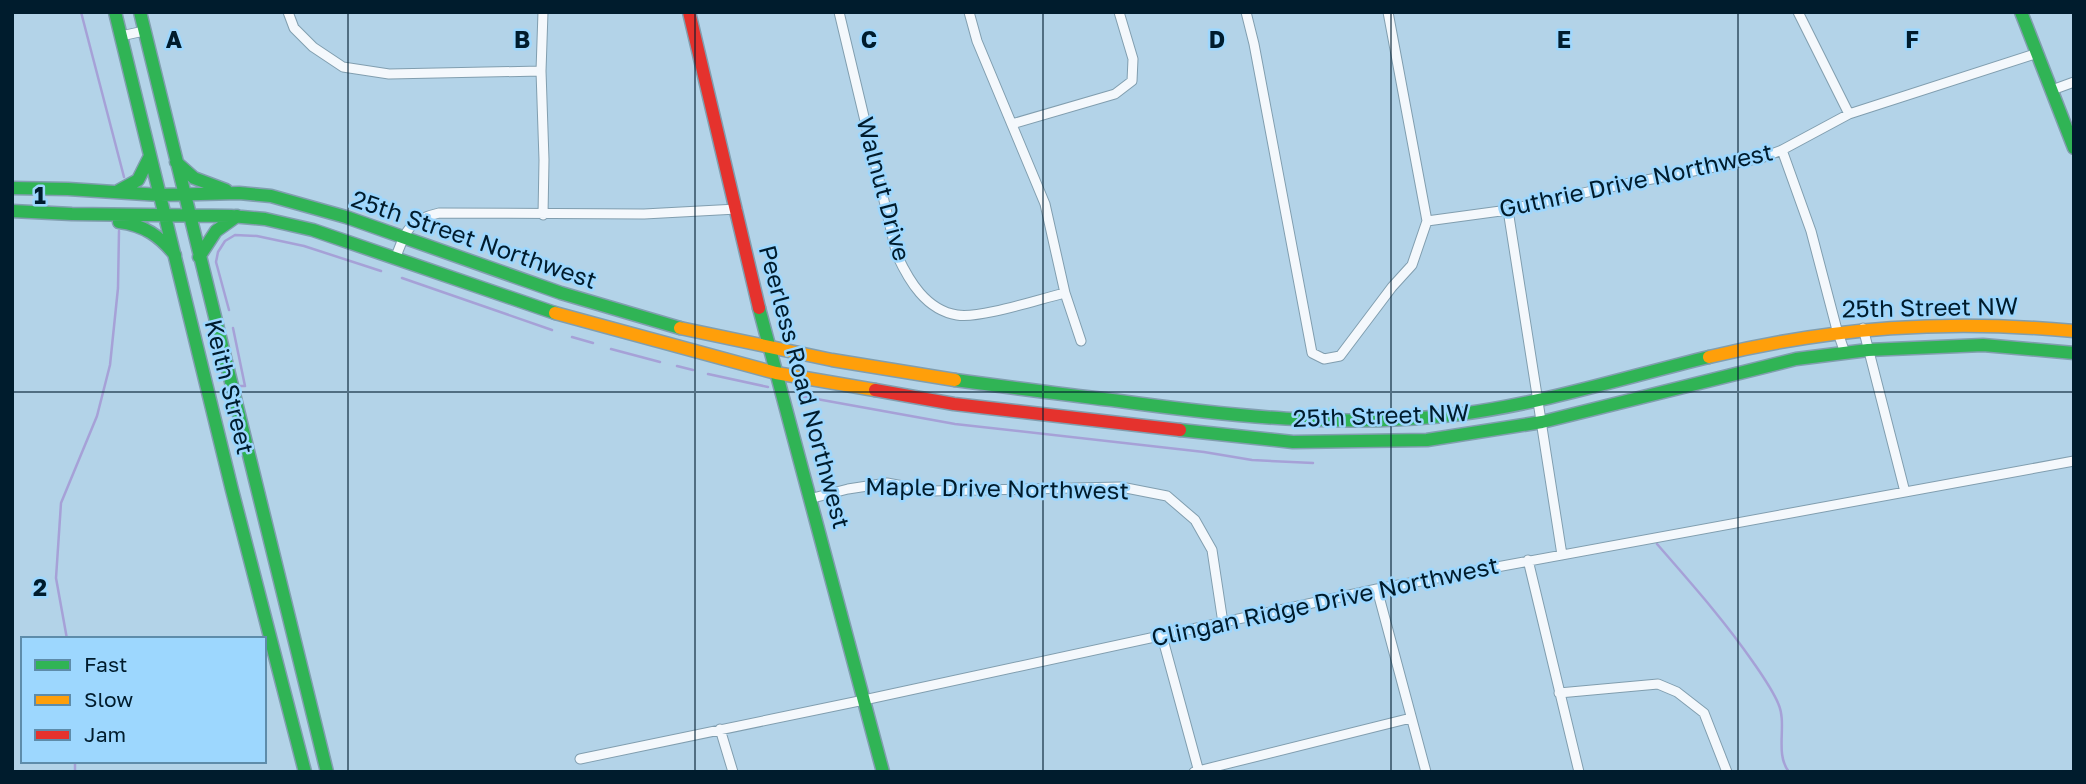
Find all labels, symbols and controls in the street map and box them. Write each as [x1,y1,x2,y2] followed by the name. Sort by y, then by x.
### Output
[166,25,183,53] text: A
[514,25,530,53] text: B
[861,25,877,53] text: C
[1209,25,1225,53] text: D
[1557,25,1571,53] text: E
[1905,25,1919,53] text: F
[851,114,918,264] street label: Walnut Drive
[1496,136,1775,223] street label: Guthrie Drive Northwest
[34,181,46,209] text: 1
[348,183,601,294] street label: 25th Street Northwest
[754,242,857,532] street label: Peerless Road Northwest
[1841,290,2018,323] street label: 25th Street NW
[200,316,261,457] street label: Keith Street
[1292,397,1470,432] street label: 25th Street NW
[865,471,1129,504] street label: Maple Drive Northwest
[1149,550,1501,652] street label: Clingan Ridge Drive Northwest
[33,573,47,601] text: 2
[21,637,266,763] legend
[84,651,127,677] text: Fast
[84,686,133,712] text: Slow
[84,721,126,747] text: Jam

